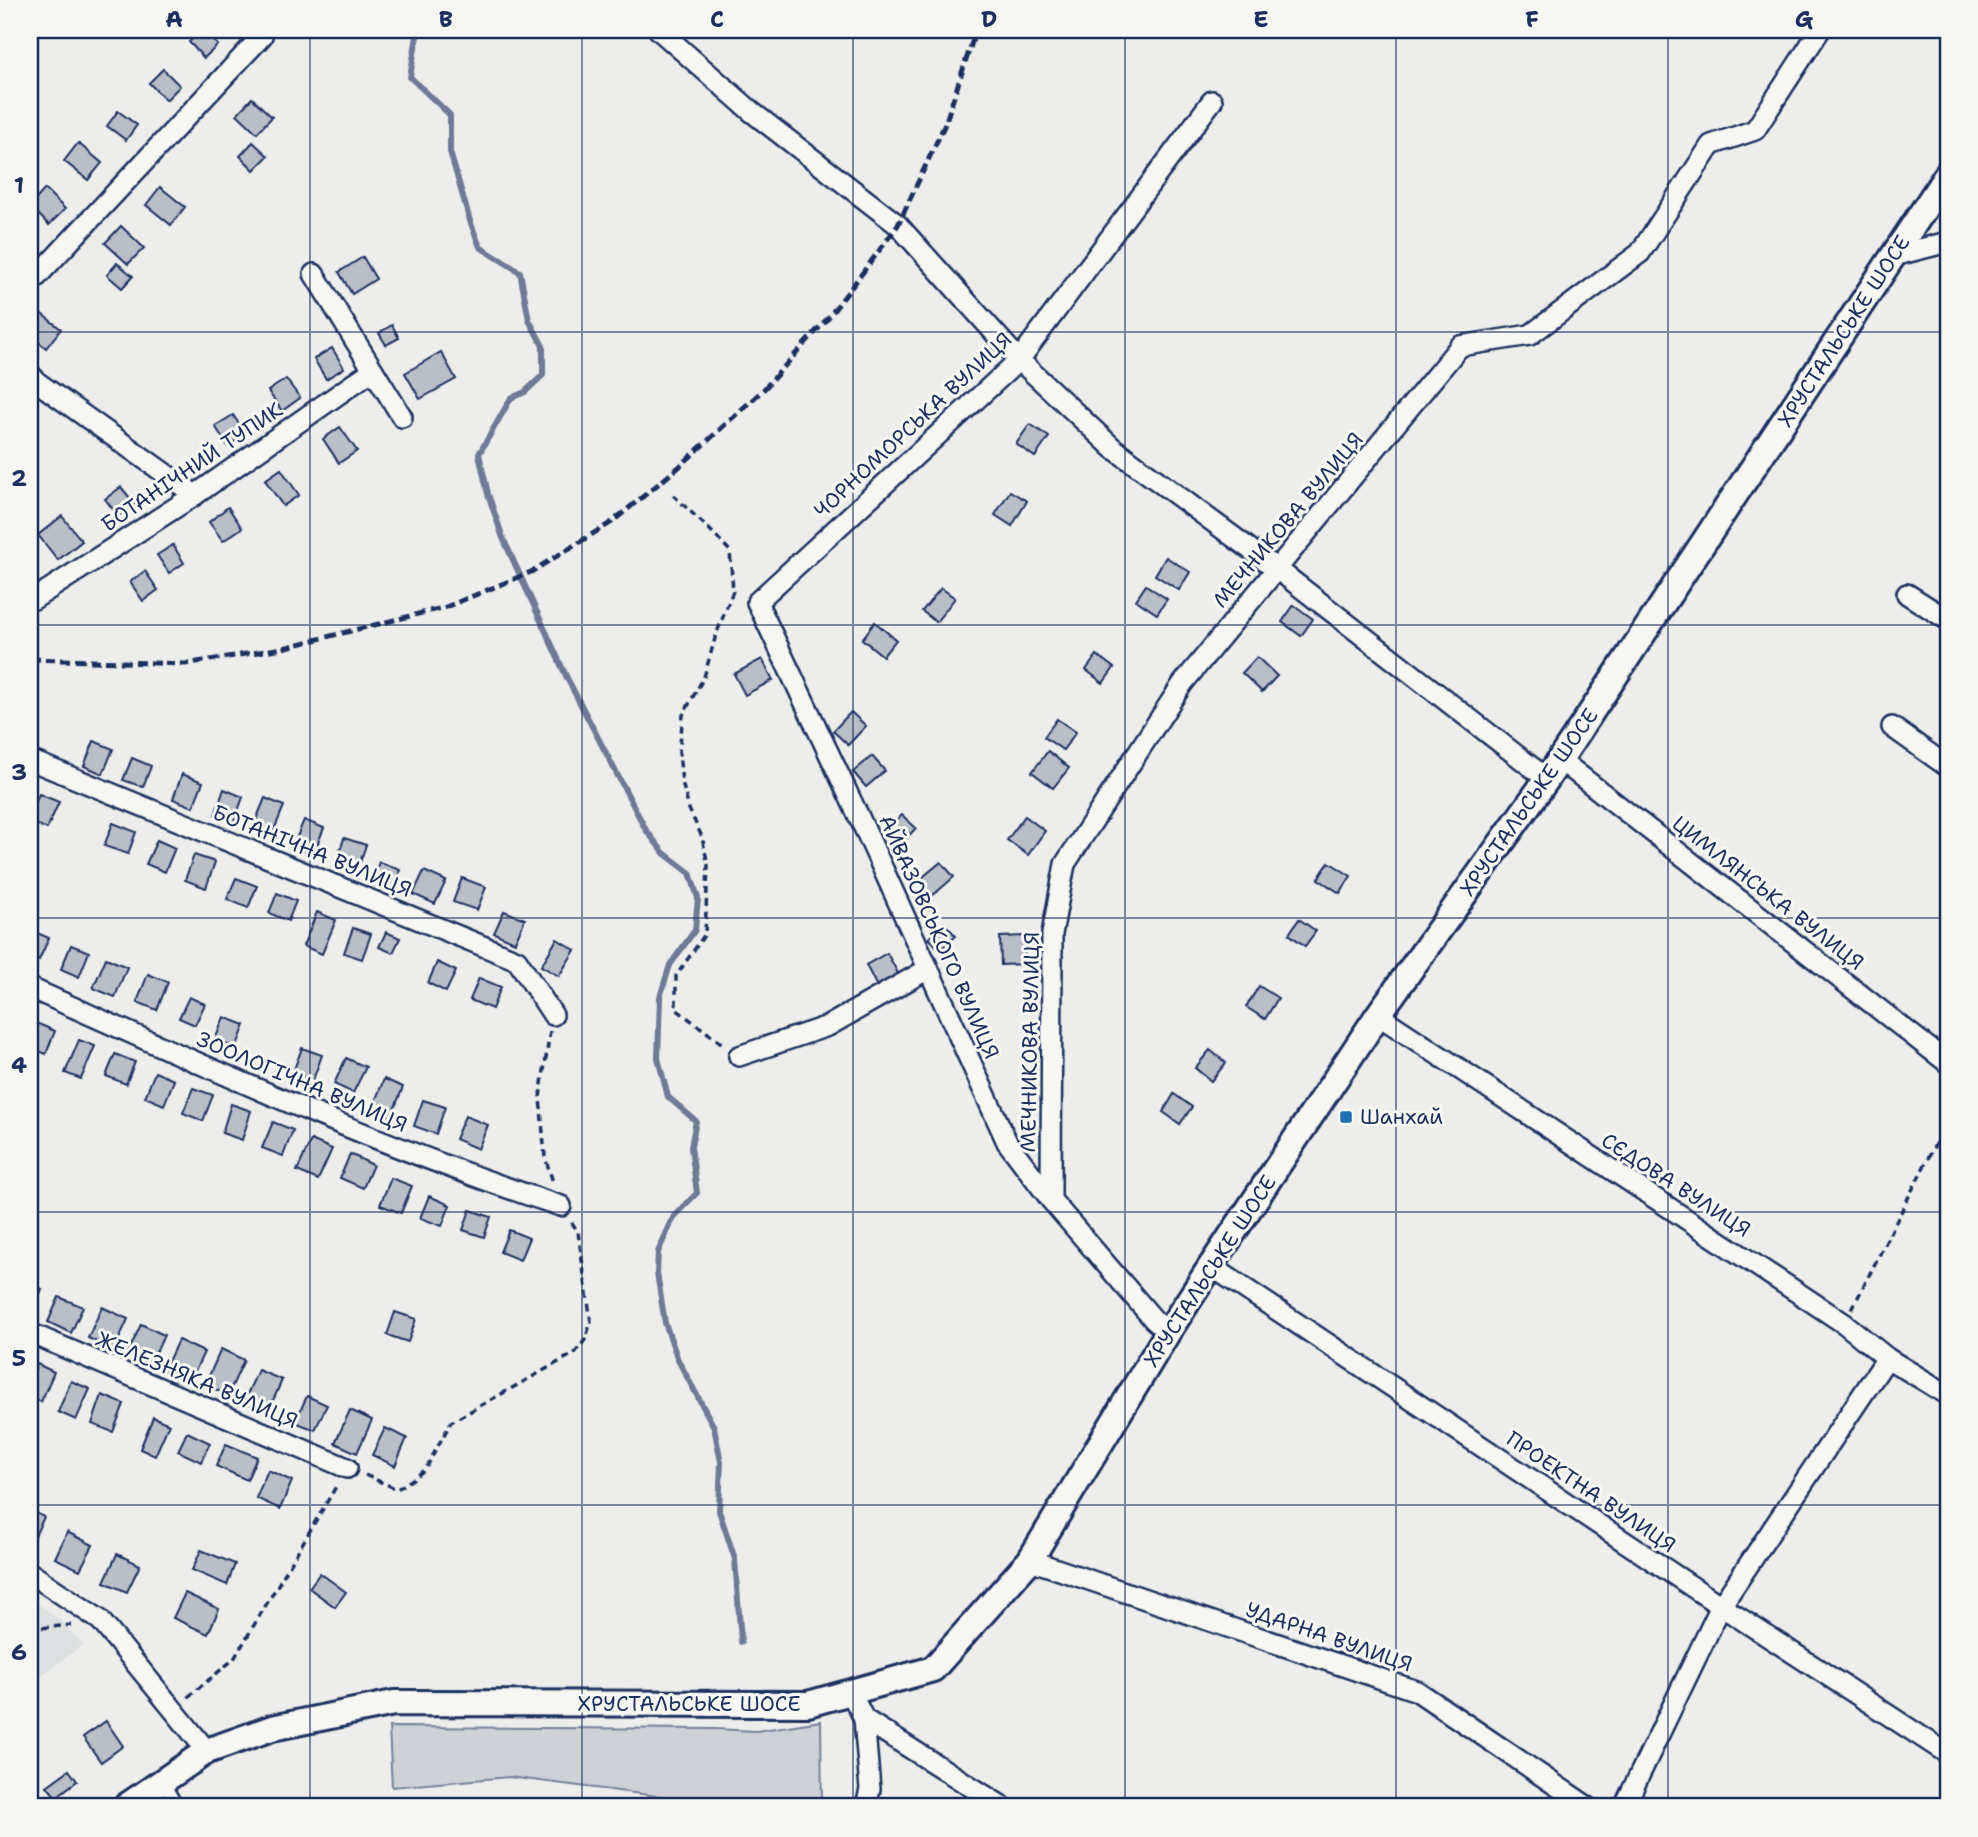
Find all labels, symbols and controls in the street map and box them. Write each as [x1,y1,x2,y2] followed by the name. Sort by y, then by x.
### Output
[165,4,183,34] text: A
[439,4,453,34] text: B
[710,4,724,34] text: C
[981,4,997,34] text: D
[1253,4,1269,34] text: E
[1525,4,1539,34] text: F
[1795,4,1814,34] text: G
[14,170,24,200] text: 1
[1771,230,1917,432] street label: ХРУСТАЛЬСЬКЕ ШОСЕ
[808,326,1018,524] street label: ЧОРНОМОРСЬКА ВУЛИЦЯ
[96,396,289,538] street label: БОТАНІЧНИЙ ТУПИК
[1206,427,1370,613] street label: МЕЧНИКОВА ВУЛИЦЯ
[11,463,27,493] text: 2
[1454,703,1604,901] street label: ХРУСТАЛЬСЬКЕ ШОСЕ
[11,757,27,787] text: 3
[208,798,416,904] street label: БОТАНІЧНА ВУЛИЦЯ
[1666,809,1870,977] street label: ЦИМЛЯНСЬКА ВУЛИЦЯ
[872,811,1006,1063] street label: АЙВАЗОВСЬКОГО ВУЛИЦЯ
[1014,931,1046,1153] street label: МЕЧНИКОВА ВУЛИЦЯ
[193,1025,411,1139] street label: ЗООЛОГІЧНА ВУЛИЦЯ
[11,1050,27,1080] text: 4
[1360,1103,1443,1131] place label: Шанхай
[1338,1109,1354,1125] marker: Шанхай
[1596,1126,1756,1244] street label: СЄДОВА ВУЛИЦЯ
[1137,1170,1283,1372] street label: ХРУСТАЛЬСЬКЕ ШОСЕ
[92,1325,302,1435] street label: ЖЕЛЕЗНЯКА ВУЛИЦЯ
[12,1343,26,1373] text: 5
[1501,1425,1681,1559] street label: ПРОЕКТНА ВУЛИЦЯ
[1242,1595,1416,1679] street label: УДАРНА ВУЛИЦЯ
[11,1637,27,1667] text: 6
[577,1690,801,1718] street label: ХРУСТАЛЬСЬКЕ ШОСЕ

